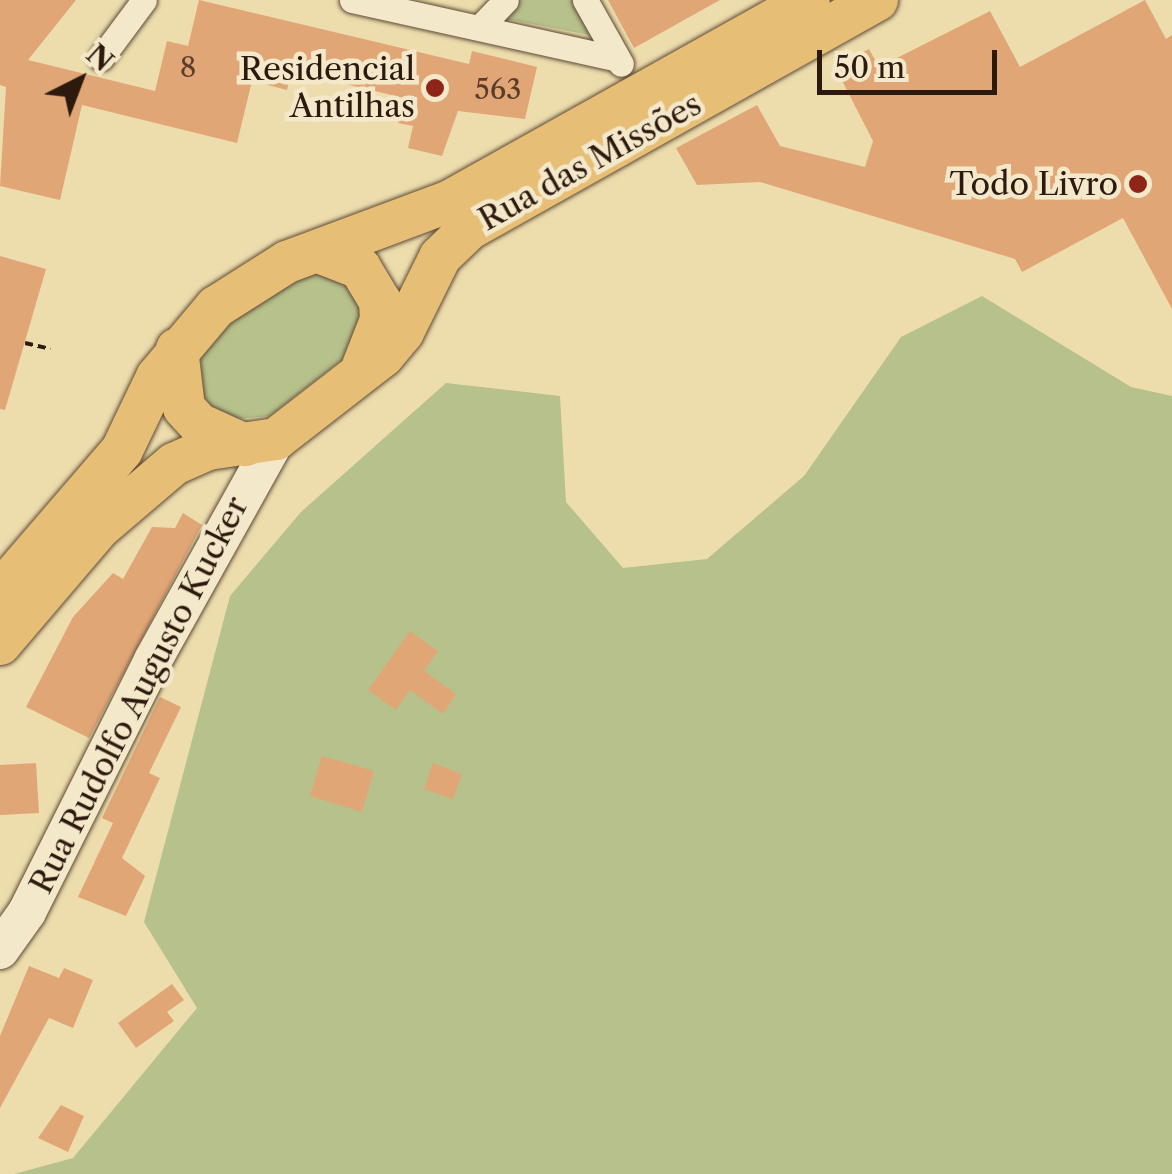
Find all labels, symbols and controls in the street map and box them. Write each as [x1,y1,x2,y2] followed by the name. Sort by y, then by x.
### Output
[30,30,130,130] north arrow
[822,30,1002,92] scale bar
[80,37,120,78] text: N
[834,49,905,86] text: 50 m
[180,50,196,84] house number: 8
[240,51,415,126] place label: Residencial Antilhas
[474,72,522,106] house number: 563
[424,77,446,99] marker: Residencial Antilhas
[472,85,708,239] street label: Rua das Missões
[950,165,1118,203] place label: Todo Livro
[1127,173,1149,195] marker: Todo Livro
[22,489,256,901] street label: Rua Rudolfo Augusto Kucker

